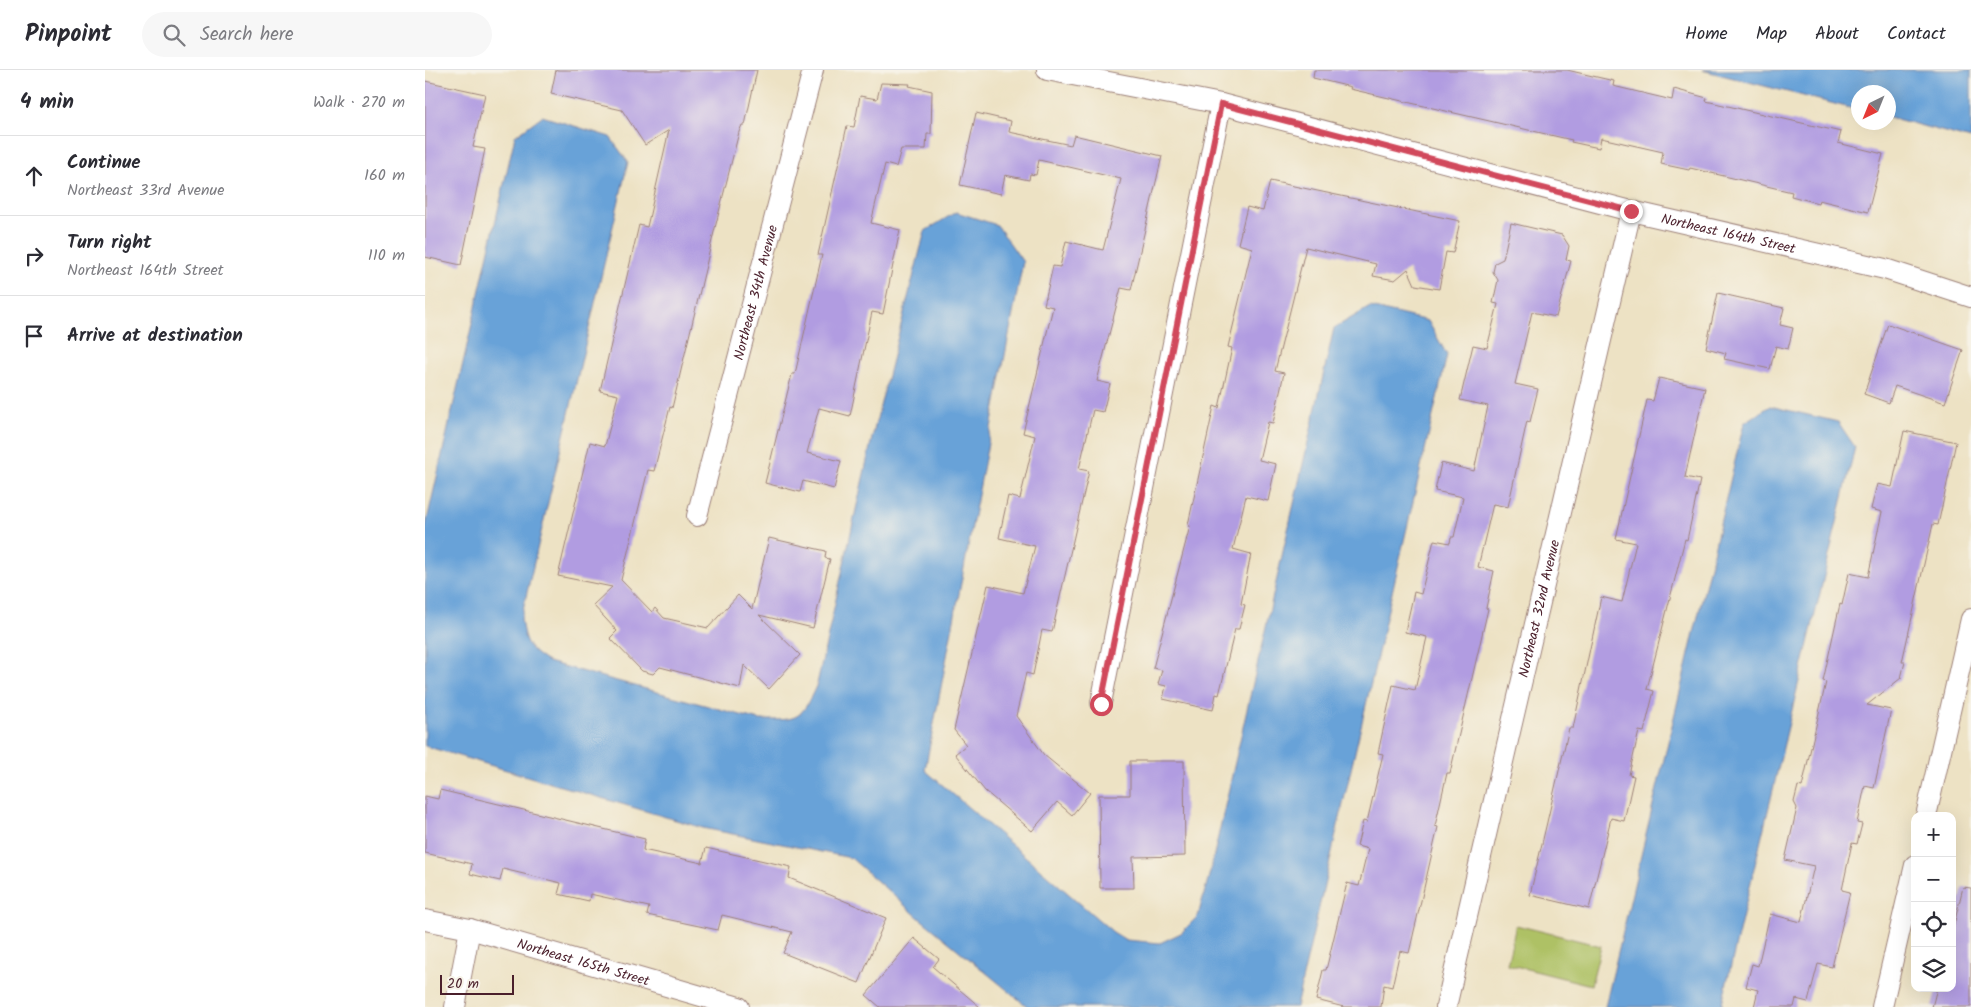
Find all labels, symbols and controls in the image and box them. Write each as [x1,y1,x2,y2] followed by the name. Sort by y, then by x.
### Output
[142,12,492,57] search box
[25,15,112,54] text: Pinpoint
[200,20,294,50] text: Search here
[1685,20,1728,49] text: Home
[1756,20,1787,49] text: Map
[1815,20,1859,49] text: About
[1887,20,1946,49] text: Contact
[160,21,188,49] icon: search
[1851,85,1896,130] north arrow
[20,86,74,119] text: 4 min
[313,90,405,115] text: Walk · 270 m
[67,148,140,178] text: Continue
[20,162,48,190] icon: ahead
[364,163,405,188] text: 160 m
[67,178,224,203] text: Northeast 33rd Avenue
[1620,200,1643,223] route end
[1659,208,1798,260] street label: Northeast 164th Street
[728,222,784,363] street label: Northeast 34th Avenue
[67,228,152,258] text: Turn right
[20,242,48,270] icon: right
[368,243,405,268] text: 110 m
[67,258,224,283] text: Northeast 164th Street
[67,321,243,351] text: Arrive at destination
[20,322,48,350] icon: arrive
[1513,537,1566,680] street label: Northeast 32nd Avenue
[1090,693,1113,716] route start
[1911,812,1956,992] map controls
[1911,812,1956,857] button: +
[1911,857,1956,902] button: −
[1911,902,1956,947] button: locate
[514,933,653,993] street label: Northeast 165th Street
[1911,947,1956,992] button: layers
[440,972,514,995] scale bar
[447,973,479,995] text: 20 m

